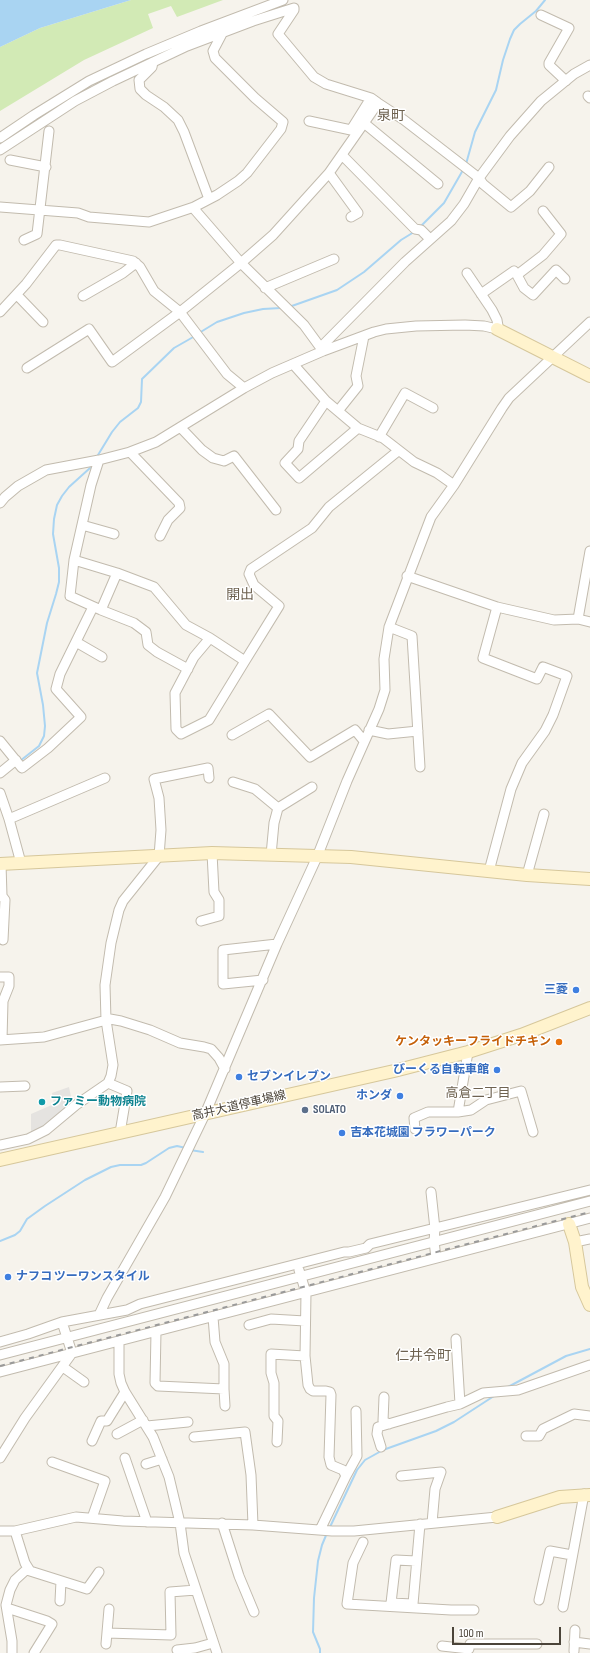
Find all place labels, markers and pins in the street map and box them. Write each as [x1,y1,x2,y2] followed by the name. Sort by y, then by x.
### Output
[544,983,568,997] place label: 三菱
[571,985,581,995] marker: 三菱
[395,1035,551,1049] place label: ケンタッキーフライドチキン
[554,1037,564,1047] marker: ケンタッキーフライドチキン
[393,1063,489,1077] place label: びーくる自転車館
[492,1065,502,1075] marker: びーくる自転車館
[247,1070,331,1084] place label: セブンイレブン
[234,1072,244,1082] marker: セブンイレブン
[356,1089,392,1103] place label: ホンダ
[395,1091,405,1101] marker: ホンダ
[50,1095,146,1109] place label: ファミー動物病院
[37,1097,47,1107] marker: ファミー動物病院
[313,1103,346,1117] place label: SOLATO
[300,1105,310,1115] marker: SOLATO
[350,1126,496,1140] place label: 吉本花城園 フラワーパーク
[337,1128,347,1138] marker: 吉本花城園 フラワーパーク
[16,1270,150,1284] place label: ナフコ ツーワンスタイル
[3,1272,13,1282] marker: ナフコ ツーワンスタイル

